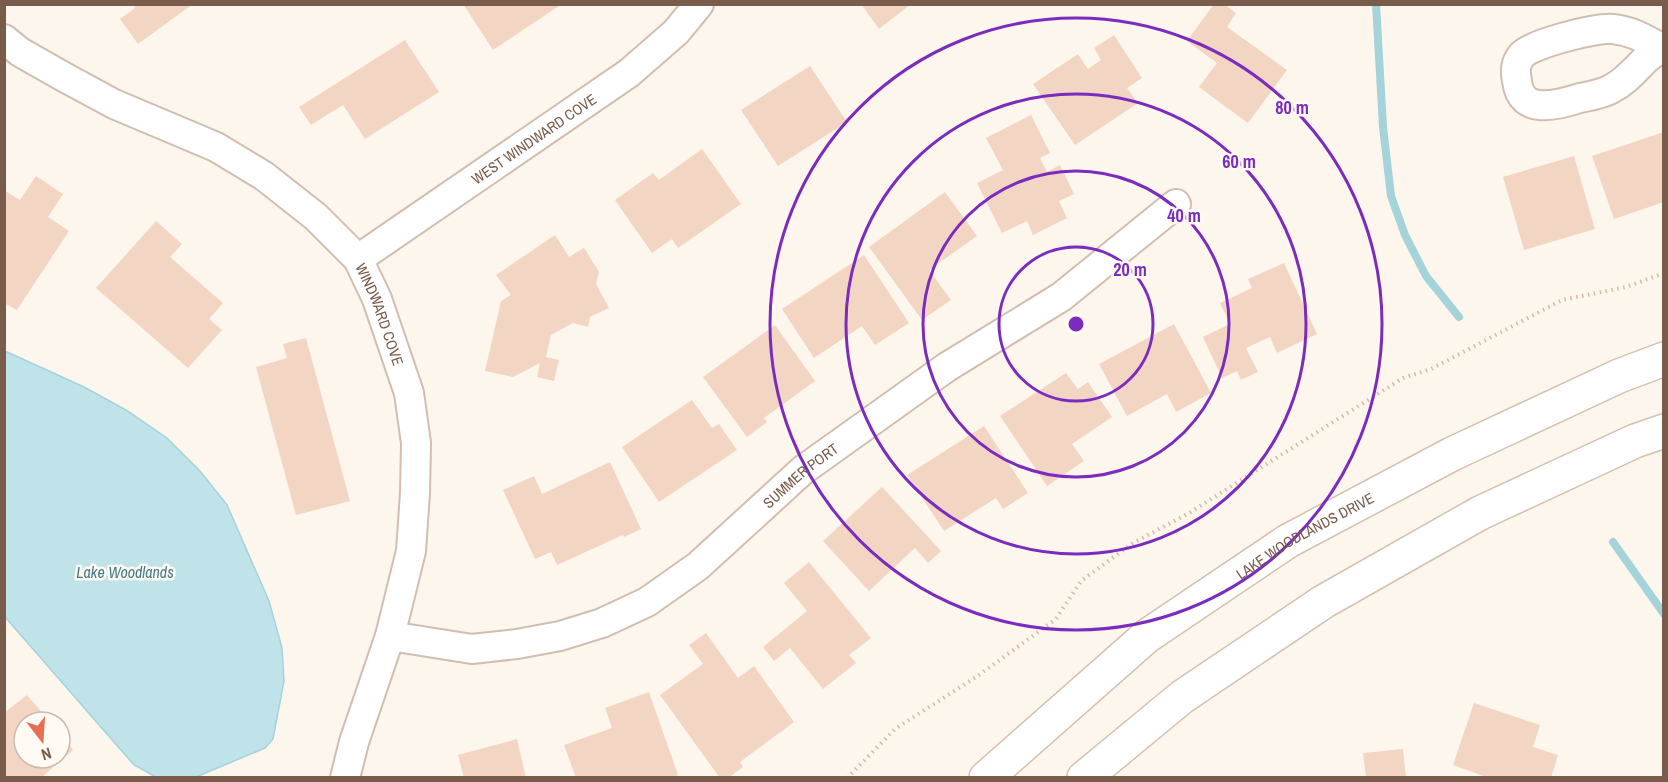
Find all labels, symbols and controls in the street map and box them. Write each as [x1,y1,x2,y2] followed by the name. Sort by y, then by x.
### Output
[467,88,600,189] street label: WEST WINDWARD COVE
[1275,95,1309,120] text: 80 m
[1222,149,1256,174] text: 60 m
[1167,203,1201,228] text: 40 m
[1113,257,1147,282] text: 20 m
[351,259,409,368] street label: WINDWARD COVE
[1066,314,1086,334] centre of rings
[758,437,843,512] street label: SUMMER PORT
[1232,487,1377,584] street label: LAKE WOODLANDS DRIVE
[76,561,174,583] water label: Lake Woodlands
[12,710,72,770] north arrow
[39,742,54,766] text: N

